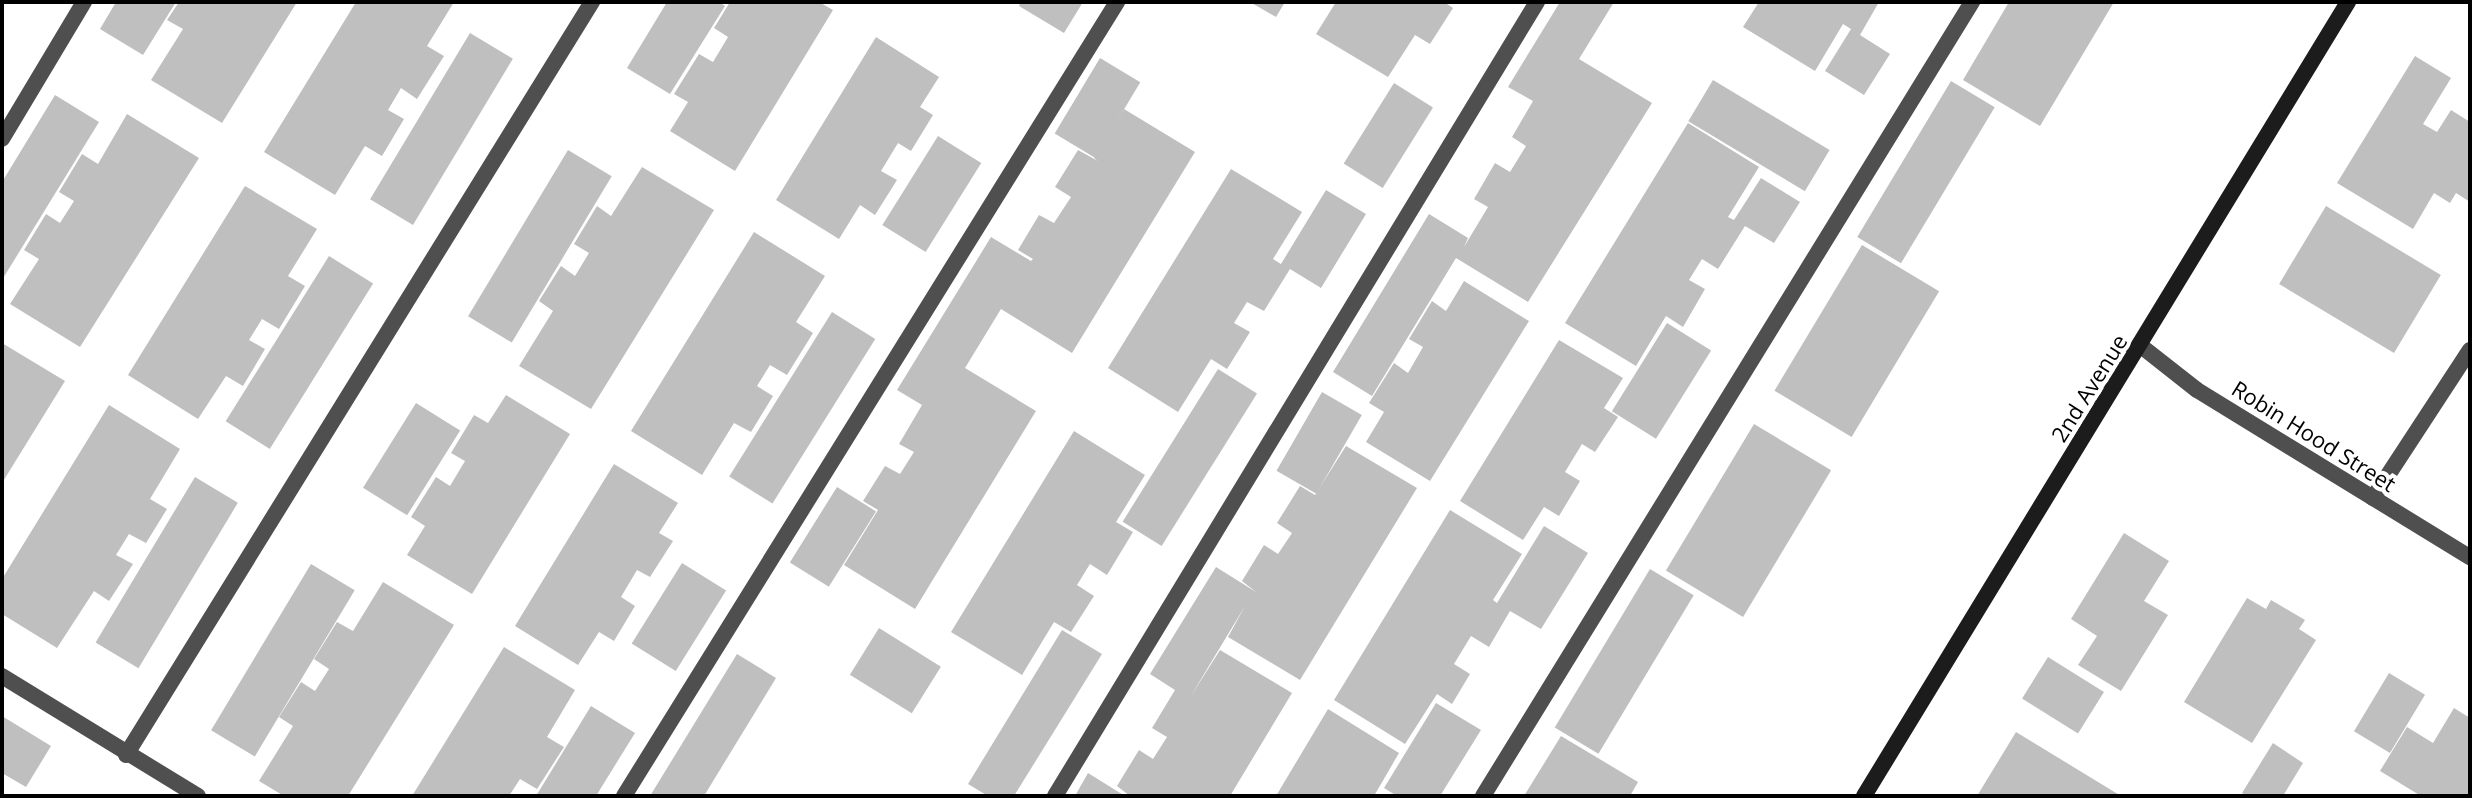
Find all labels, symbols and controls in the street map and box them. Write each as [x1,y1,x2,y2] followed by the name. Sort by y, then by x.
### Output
[2046,329,2132,447] street label: 2nd Avenue
[2227,375,2401,497] street label: Robin Hood Street

